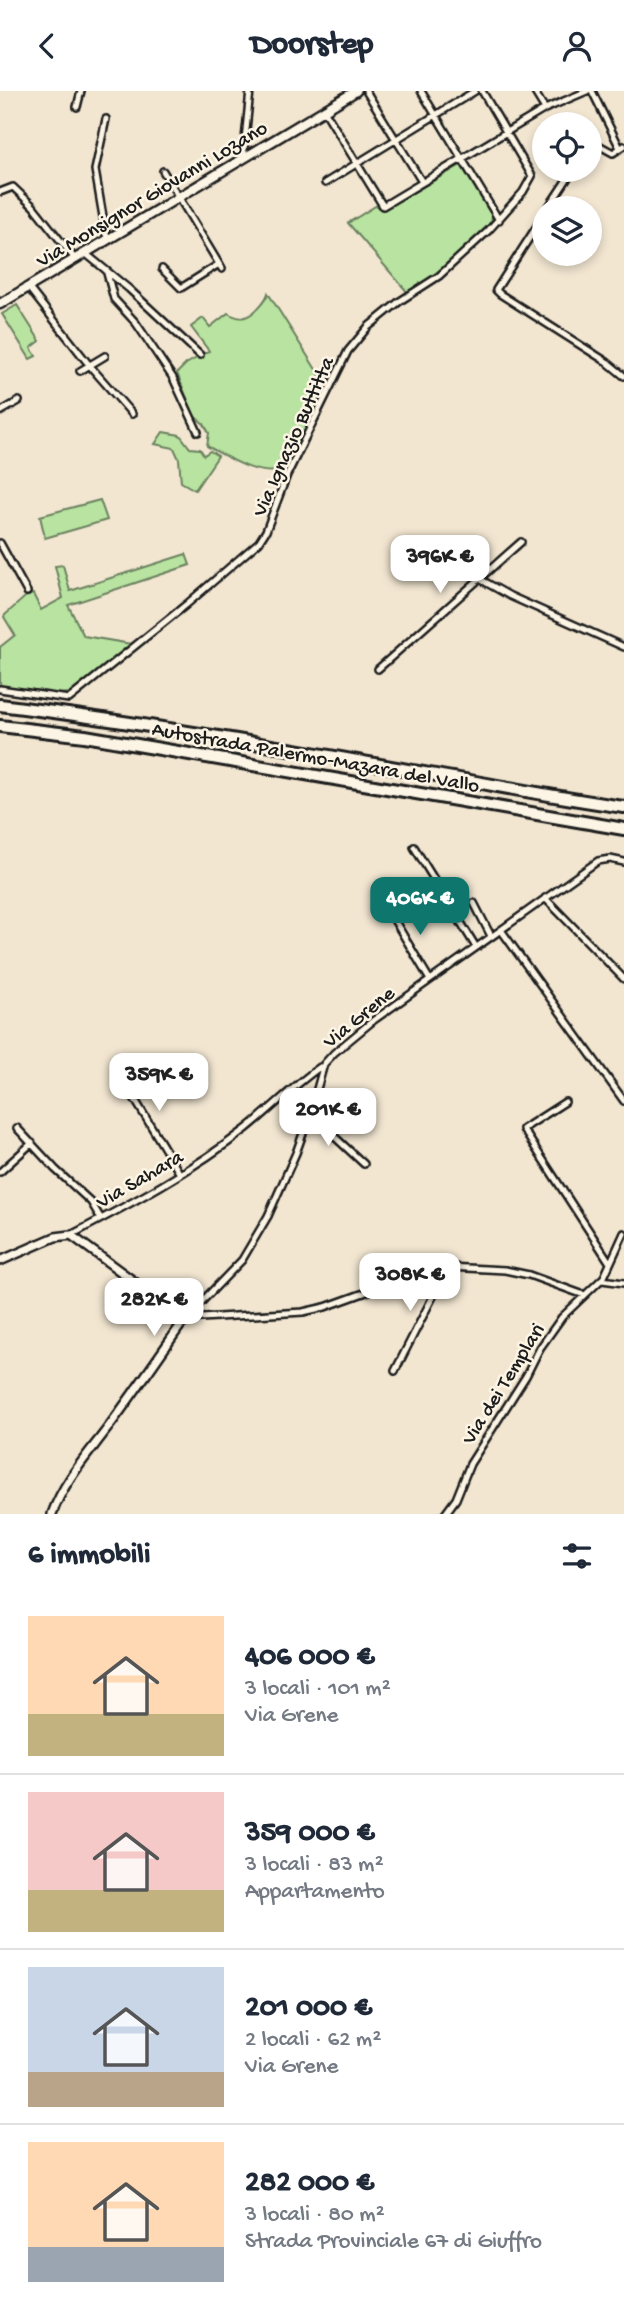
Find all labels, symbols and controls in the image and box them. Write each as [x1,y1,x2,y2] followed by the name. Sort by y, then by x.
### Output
[28,27,66,65] icon: back
[251,27,373,65] text: Doorstep
[558,27,596,65] icon: person
[532,112,602,266] map controls
[532,112,602,182] button: locate
[32,117,273,276] street label: Via Monsignor Giovanni Lozano
[532,196,602,266] button: layers
[248,352,342,522] street label: Via Ignazio Buttitta
[383,535,497,595] pin: 396K €
[407,544,473,571] text: 396K €
[150,718,481,801] street label: Autostrada Palermo-Mazara del Vallo
[363,877,477,937] pin: 406K €
[386,886,454,913] text: 406K €
[318,981,402,1056] street label: Via Grene
[102,1053,216,1113] pin: 359K €
[125,1062,193,1089] text: 359K €
[271,1089,385,1148] pin: 201K €
[295,1097,361,1124] text: 201K €
[92,1145,190,1216] street label: Via Sahara
[353,1253,467,1313] pin: 308K €
[375,1262,445,1289] text: 308K €
[97,1279,211,1338] pin: 282K €
[121,1287,187,1314] text: 282K €
[457,1320,552,1451] street label: Via dei Templari
[558,1537,596,1575] icon: filters
[28,1539,150,1574] text: 6 immobili
[245,1641,375,1676] text: 406 000 €
[84,1644,168,1728] icon: home
[245,1676,391,1703] text: 3 locali · 101 m²
[245,1703,338,1730] text: Via Grene
[245,1817,375,1852] text: 359 000 €
[84,1820,168,1904] icon: home
[245,1852,384,1879] text: 3 locali · 83 m²
[245,1879,385,1906] text: Appartamento
[245,1992,372,2027] text: 201 000 €
[84,1995,168,2079] icon: home
[245,2027,381,2054] text: 2 locali · 62 m²
[245,2054,338,2081] text: Via Grene
[245,2167,374,2202] text: 282 000 €
[84,2170,168,2254] icon: home
[245,2202,385,2229] text: 3 locali · 80 m²
[245,2229,542,2256] text: Strada Provinciale 67 di Giuffro

